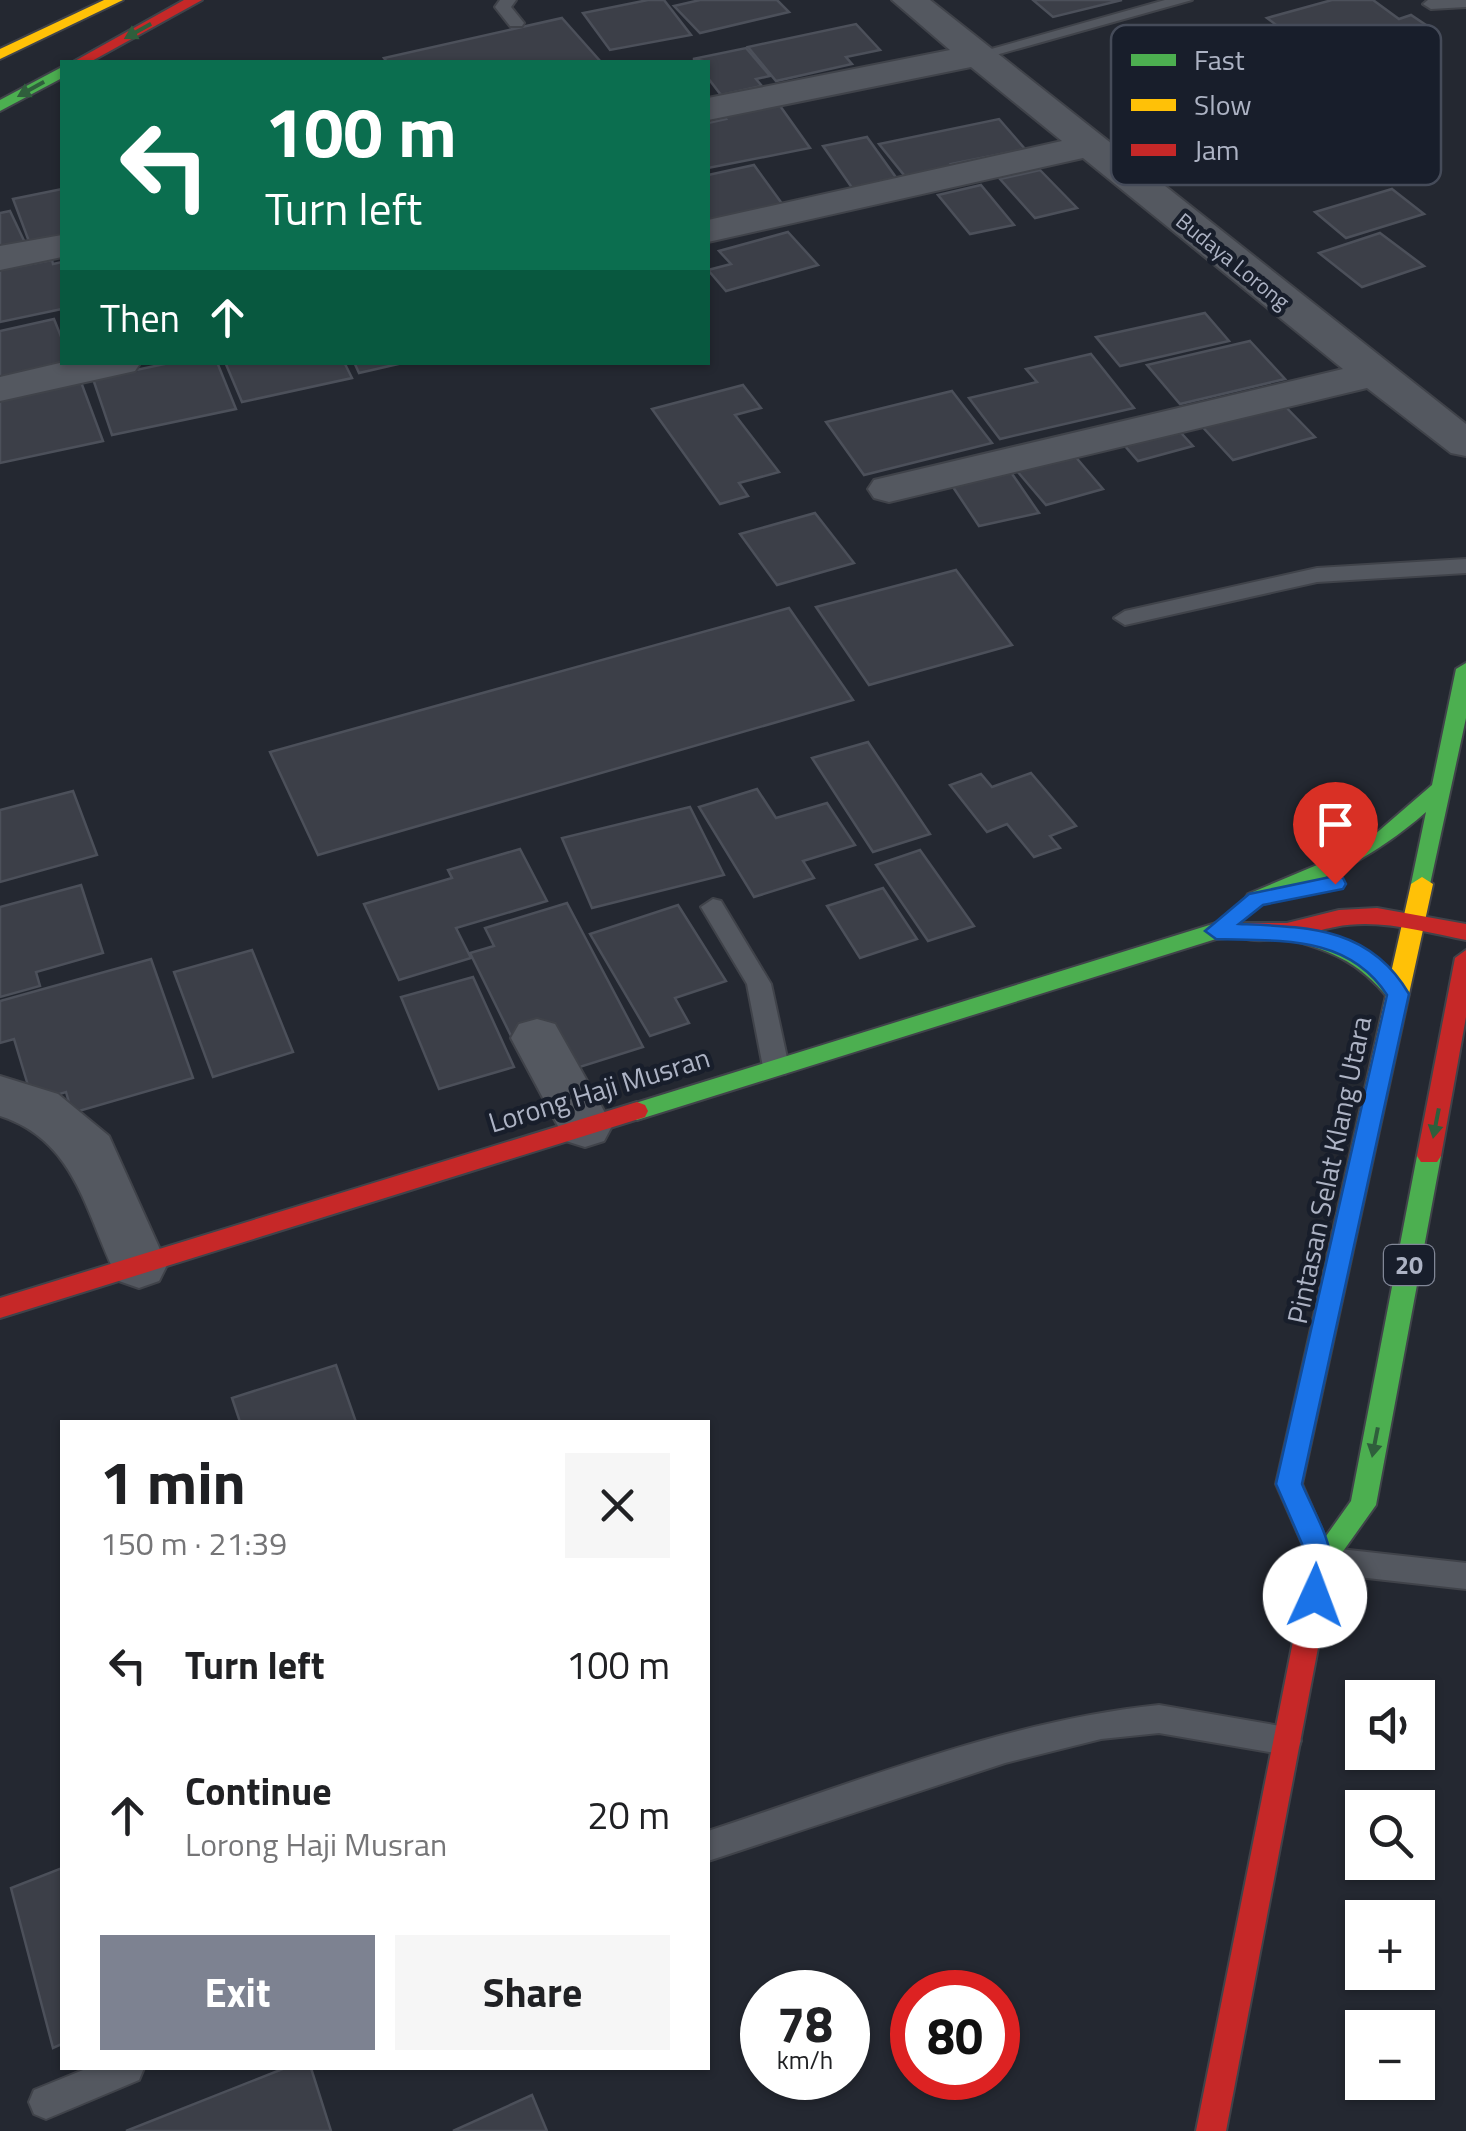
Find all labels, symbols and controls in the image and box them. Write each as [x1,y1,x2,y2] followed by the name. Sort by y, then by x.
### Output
[123,23,152,40] one-way arrow
[1111,25,1441,185] legend
[1194,38,1245,81] text: Fast
[265,78,457,184] text: 100 m
[17,81,46,98] one-way arrow
[1194,83,1252,126] text: Slow
[100,100,230,230] icon: left
[1194,128,1240,171] text: Jam
[265,174,422,242] text: Turn left
[1169,204,1297,318] street label: Budaya Lorong
[100,289,180,347] text: Then
[200,290,255,345] icon: ahead
[1293,782,1378,885] pin
[1308,797,1363,852] icon: arrive
[1275,1012,1382,1328] street label: Pintasan Selat Klang Utara
[483,1035,715,1144] street label: Lorong Haji Musran
[1428,1107,1443,1139] one-way arrow
[1384,1245,1434,1285] road number: 20
[1367,1427,1383,1458] one-way arrow
[100,1436,246,1527] text: 1 min
[565,1453,670,1558] button: close
[100,1519,287,1567] text: 150 m · 21:39
[1263,1544,1367,1648] position arrow
[185,1636,325,1694] text: Turn left
[566,1636,670,1694] text: 100 m
[100,1638,155,1693] icon: left
[1345,1680,1435,2100] map controls
[1345,1680,1435,1770] button: sound
[185,1762,332,1820] text: Continue
[587,1786,670,1844] text: 20 m
[100,1788,155,1843] icon: ahead
[1345,1790,1435,1880] button: search
[185,1820,447,1868] text: Lorong Haji Musran
[1345,1900,1435,1990] button: +
[100,1935,375,2050] button: Exit
[395,1935,670,2050] button: Share
[890,1970,1020,2100] speed limit sign: 80
[777,1985,833,2061] text: 78
[1345,2010,1435,2100] button: −
[777,2041,833,2079] text: km/h

